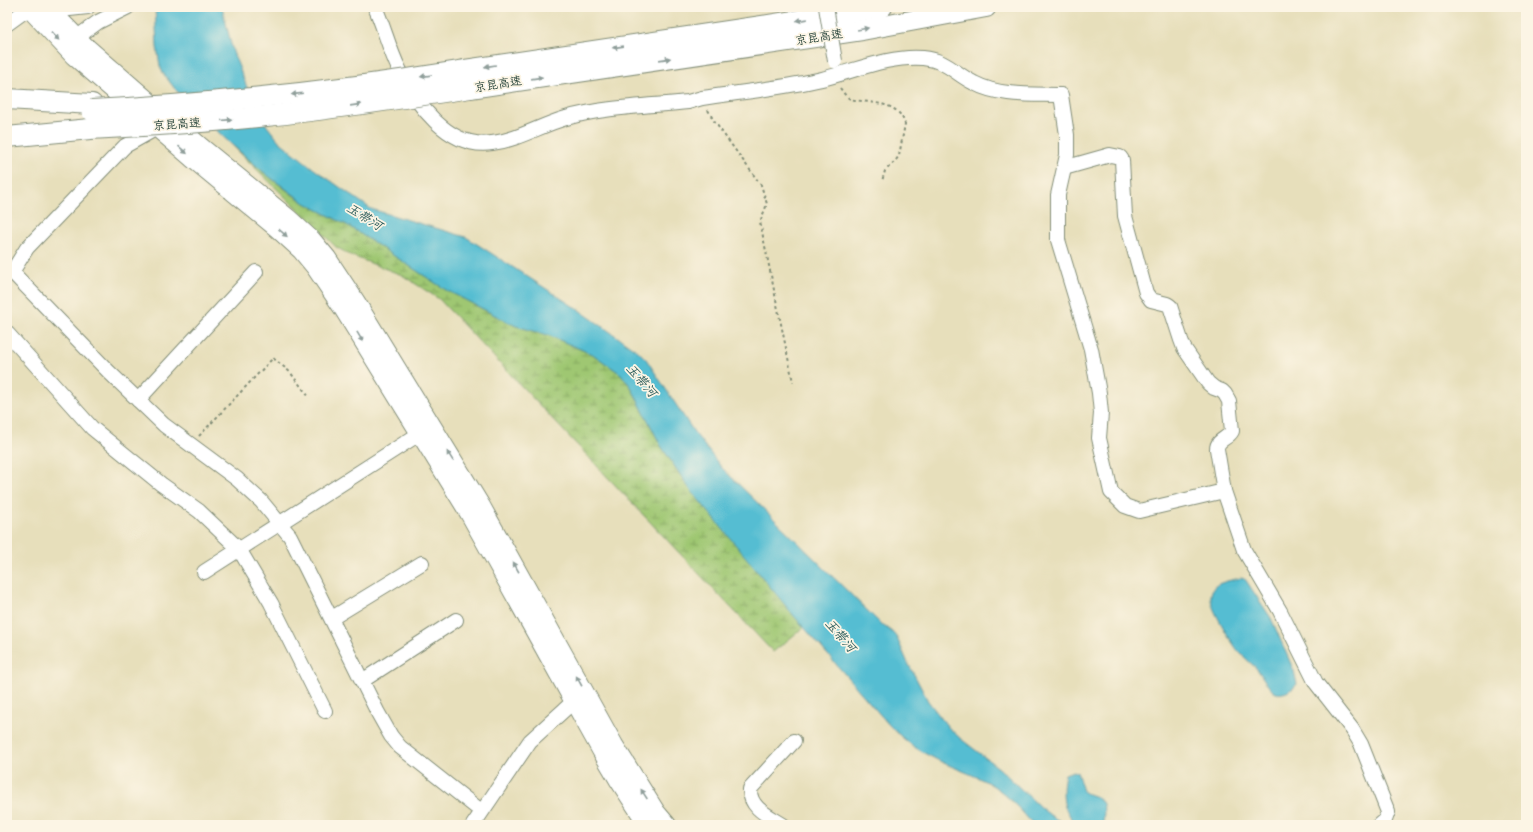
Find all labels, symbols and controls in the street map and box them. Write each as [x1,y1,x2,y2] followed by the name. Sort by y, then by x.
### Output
[796,17,808,23] one-way arrow
[794,25,844,49] street label: 京昆高速
[857,26,869,32] one-way arrow
[50,31,59,41] one-way arrow
[612,44,624,50] one-way arrow
[659,56,671,62] one-way arrow
[484,63,496,69] one-way arrow
[473,72,523,96] street label: 京昆高速
[420,73,432,79] one-way arrow
[530,75,543,81] one-way arrow
[291,90,303,97] one-way arrow
[350,102,362,108] one-way arrow
[152,114,202,134] street label: 京昆高速
[221,117,233,123] one-way arrow
[177,146,188,155] one-way arrow
[344,199,387,235] water label: 玉带河
[278,228,288,238] one-way arrow
[357,331,364,343] one-way arrow
[622,360,662,402] water label: 玉带河
[446,450,454,461] one-way arrow
[513,561,520,573] one-way arrow
[821,615,861,657] water label: 玉带河
[576,675,583,687] one-way arrow
[641,788,648,799] one-way arrow

